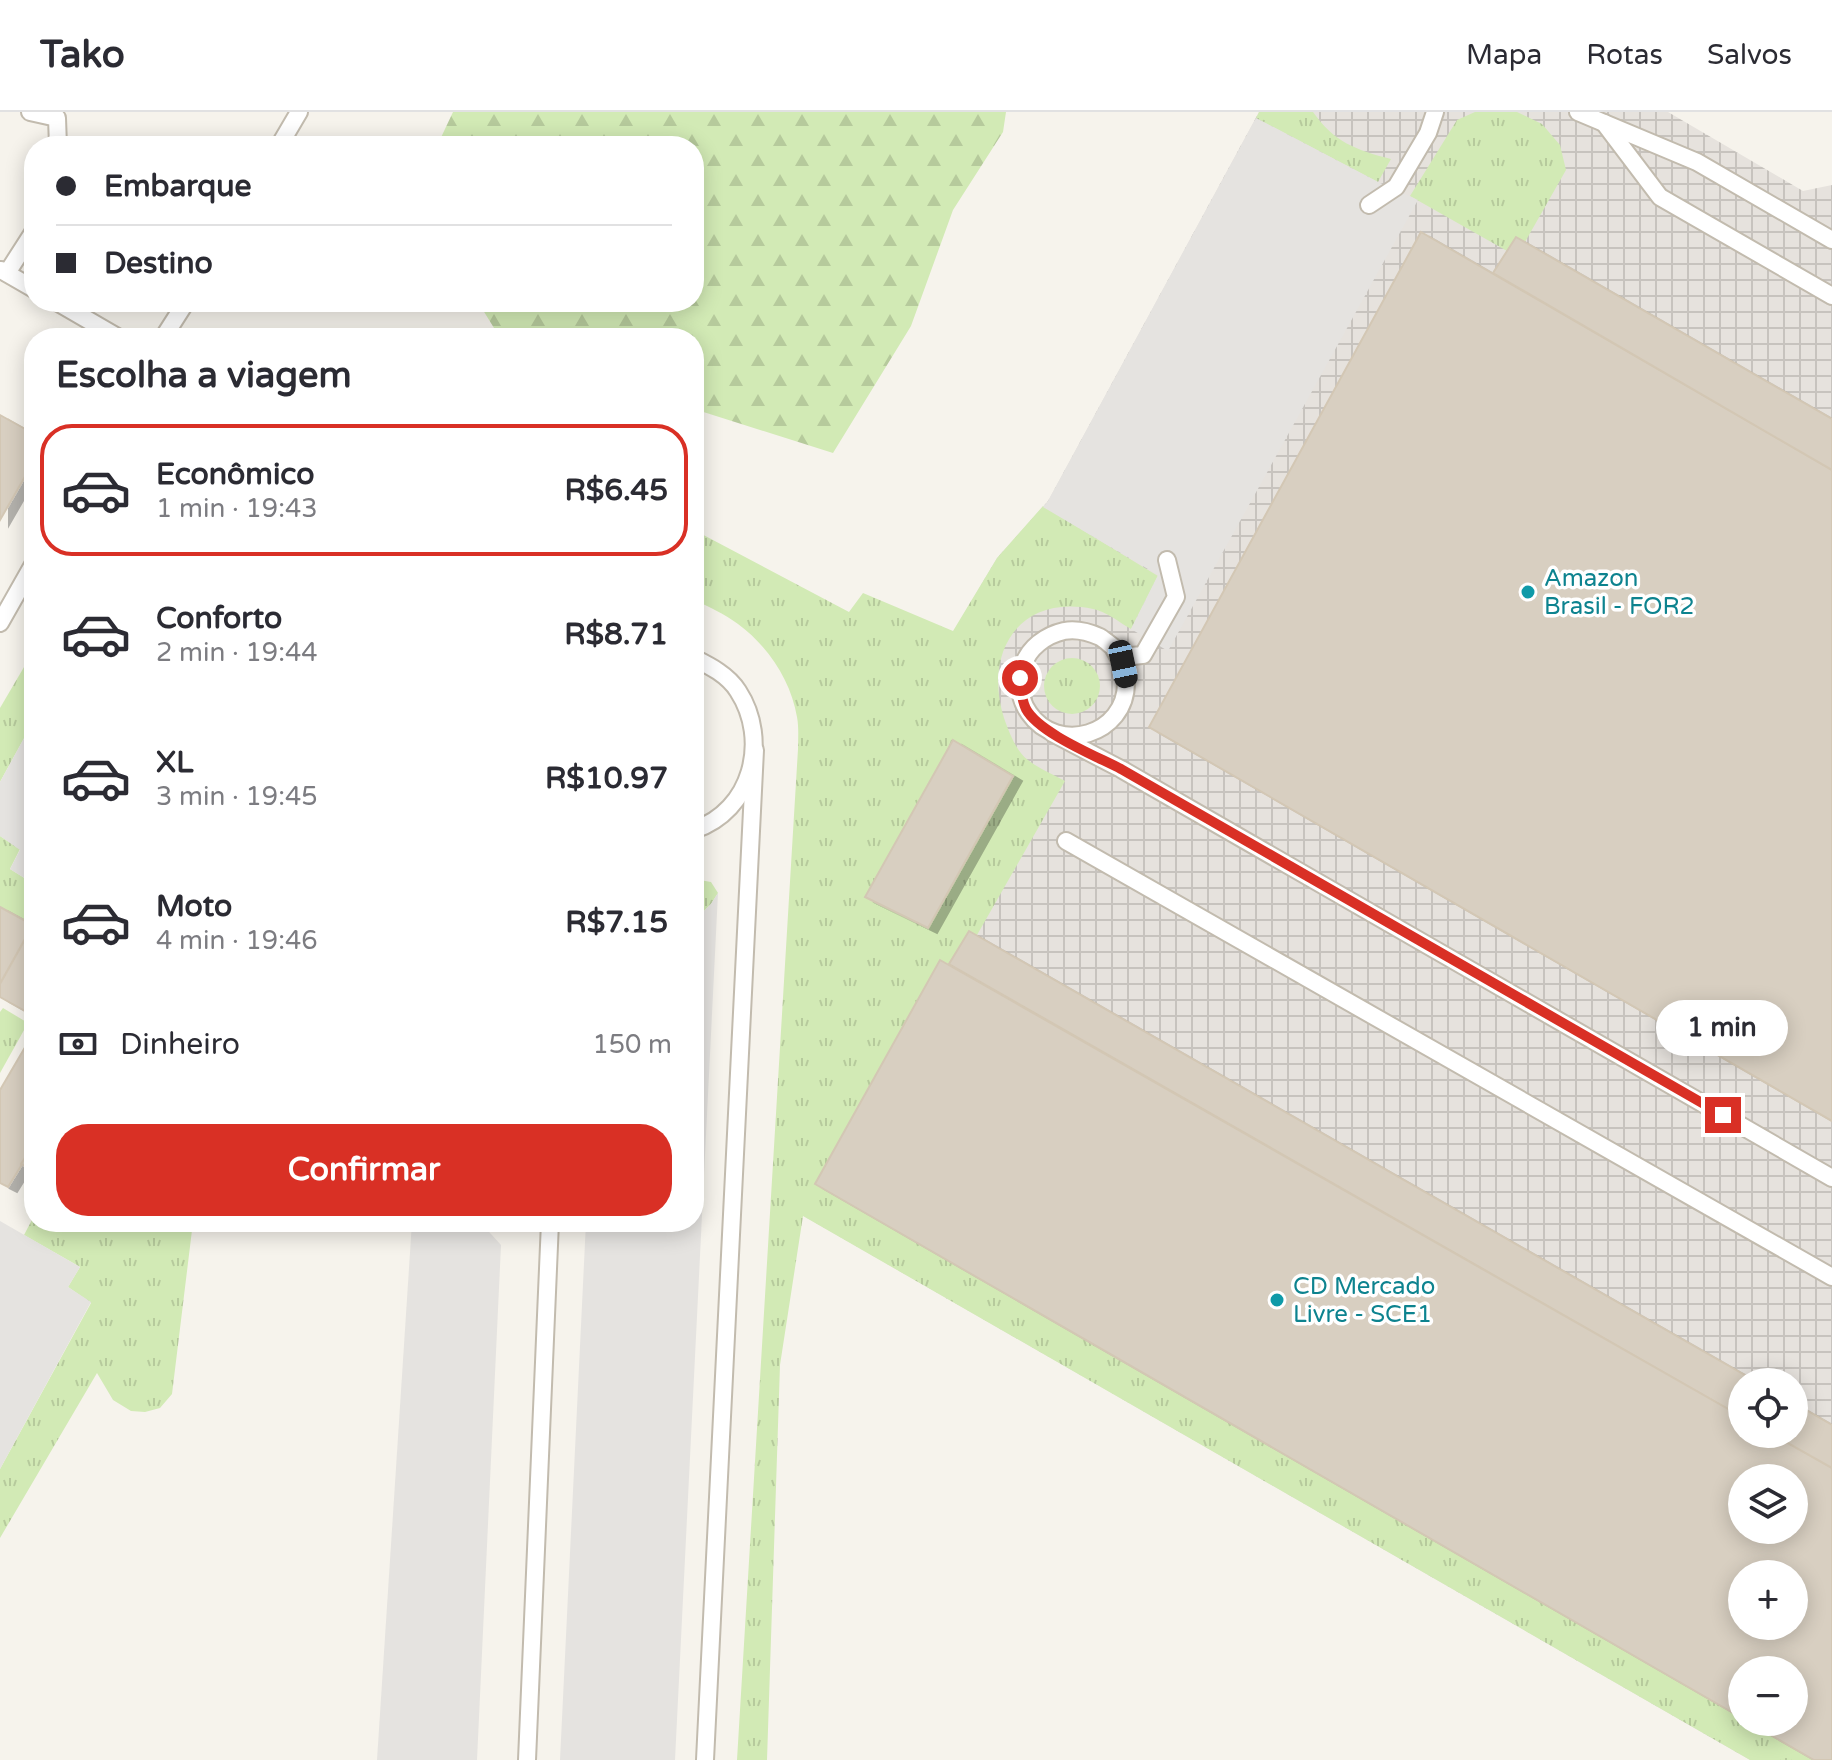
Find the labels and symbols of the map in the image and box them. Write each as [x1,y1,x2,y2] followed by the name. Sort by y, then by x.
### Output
[1544,564,1695,621] place label: Amazon Brasil - FOR2
[1519,583,1537,601] marker: Amazon Brasil - FOR2
[1106,638,1140,690] car
[1002,660,1038,696] route start
[1657,999,1789,1055] callout: 1 min
[1705,1097,1741,1133] route end
[1293,1272,1435,1329] place label: CD Mercado Livre - SCE1
[1268,1291,1286,1309] marker: CD Mercado Livre - SCE1

